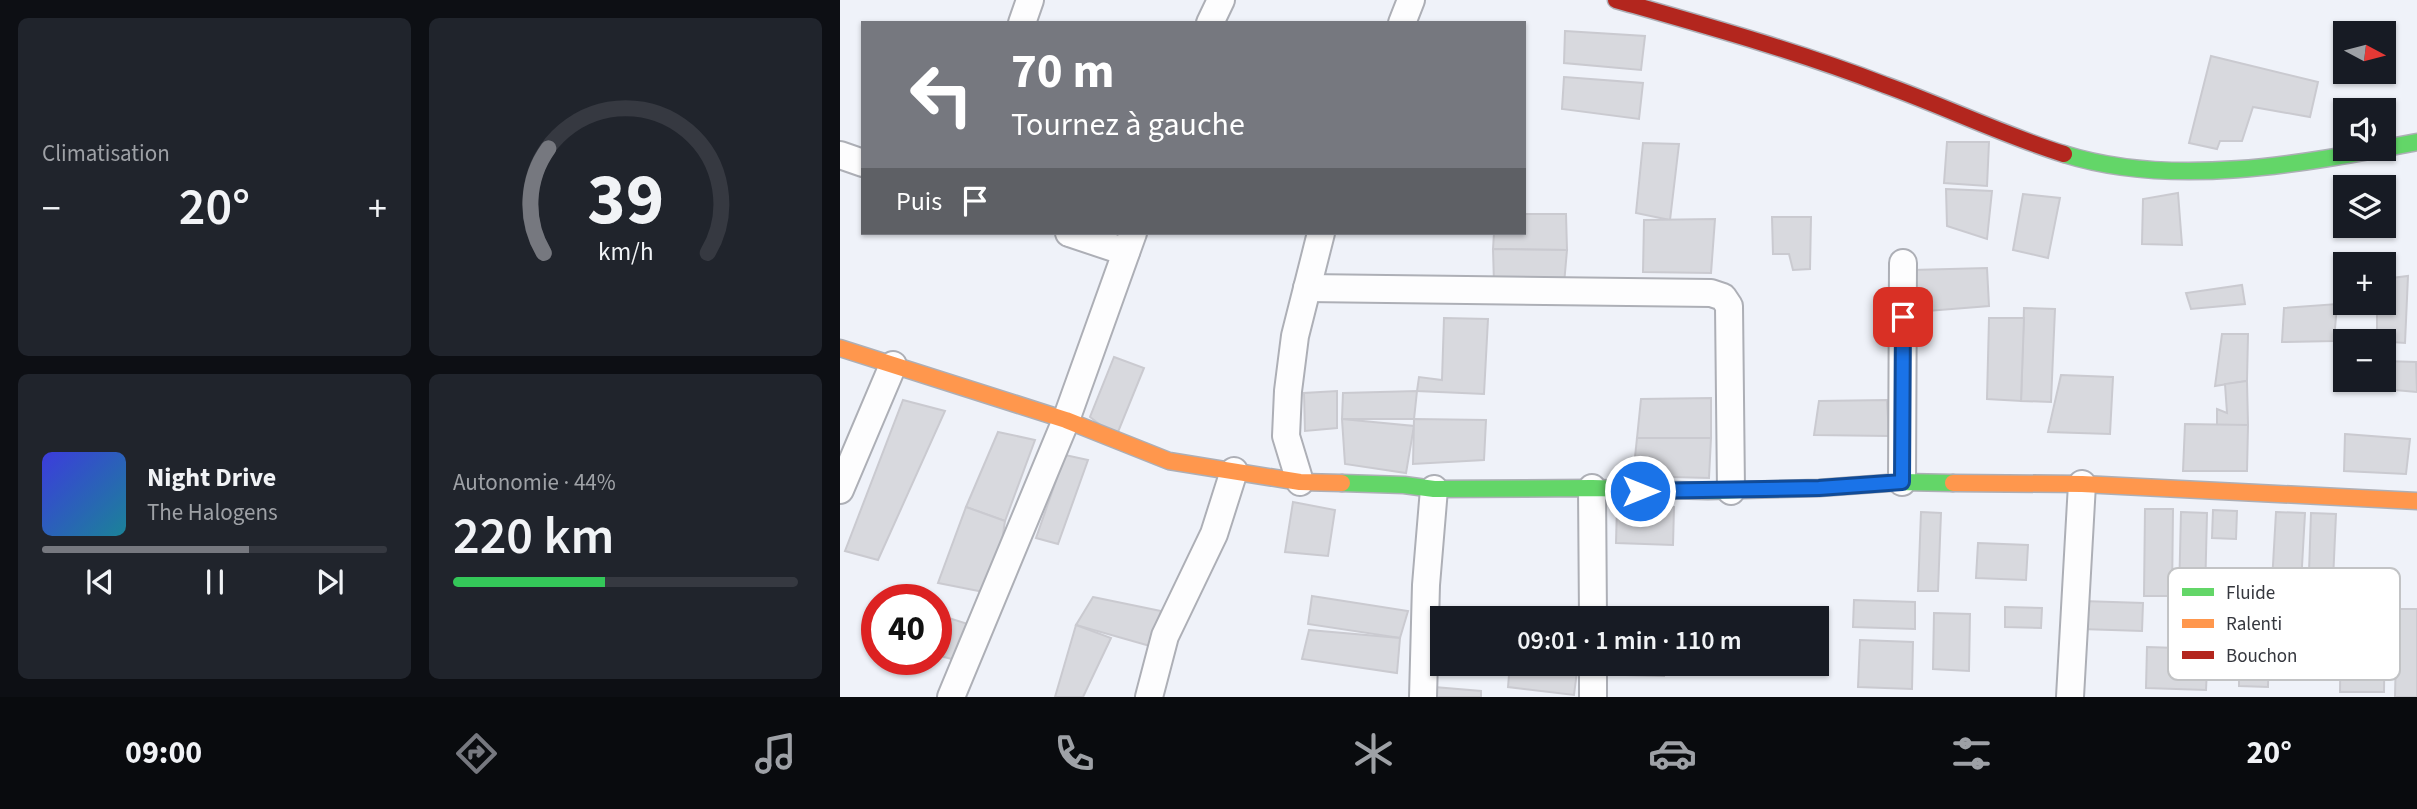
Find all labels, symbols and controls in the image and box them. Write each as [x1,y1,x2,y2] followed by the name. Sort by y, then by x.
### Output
[2333,21,2396,84] north arrow
[2333,21,2396,392] map controls
[1011,37,1115,107] text: 70 m
[896,49,987,140] icon: left
[2333,98,2396,161] button: sound
[1011,102,1245,148] text: Tournez à gauche
[42,137,170,170] text: Climatisation
[587,148,664,252] text: 39
[179,171,250,245] text: 20°
[2333,175,2396,238] button: layers
[42,182,61,236] text: −
[368,182,387,236] text: +
[956,182,994,220] icon: arrive
[896,183,942,220] text: Puis
[598,234,653,270] text: km/h
[2333,252,2396,315] button: +
[1873,287,1933,347] pin
[1884,298,1922,336] icon: arrive
[2333,329,2396,392] button: −
[1603,454,1677,528] position arrow
[147,459,276,496] text: Night Drive
[453,466,616,499] text: Autonomie · 44%
[147,496,278,529] text: The Halogens
[453,500,614,574] text: 220 km
[81,563,119,601] icon: previous
[196,563,234,601] icon: pause
[311,563,349,601] icon: next
[2168,568,2400,680] legend
[2226,580,2275,607] text: Fluide
[861,584,952,675] speed limit sign: 40
[2226,611,2282,638] text: Ralenti
[1517,622,1742,659] text: 09:01 · 1 min · 110 m
[2226,643,2298,670] text: Bouchon
[452,729,501,778] icon: directions
[751,729,800,778] icon: music
[1050,729,1099,778] icon: phone
[1349,729,1398,778] icon: climate
[1648,729,1697,778] icon: car
[1947,729,1996,778] icon: filters
[125,730,202,776] text: 09:00
[2246,730,2292,776] text: 20°

